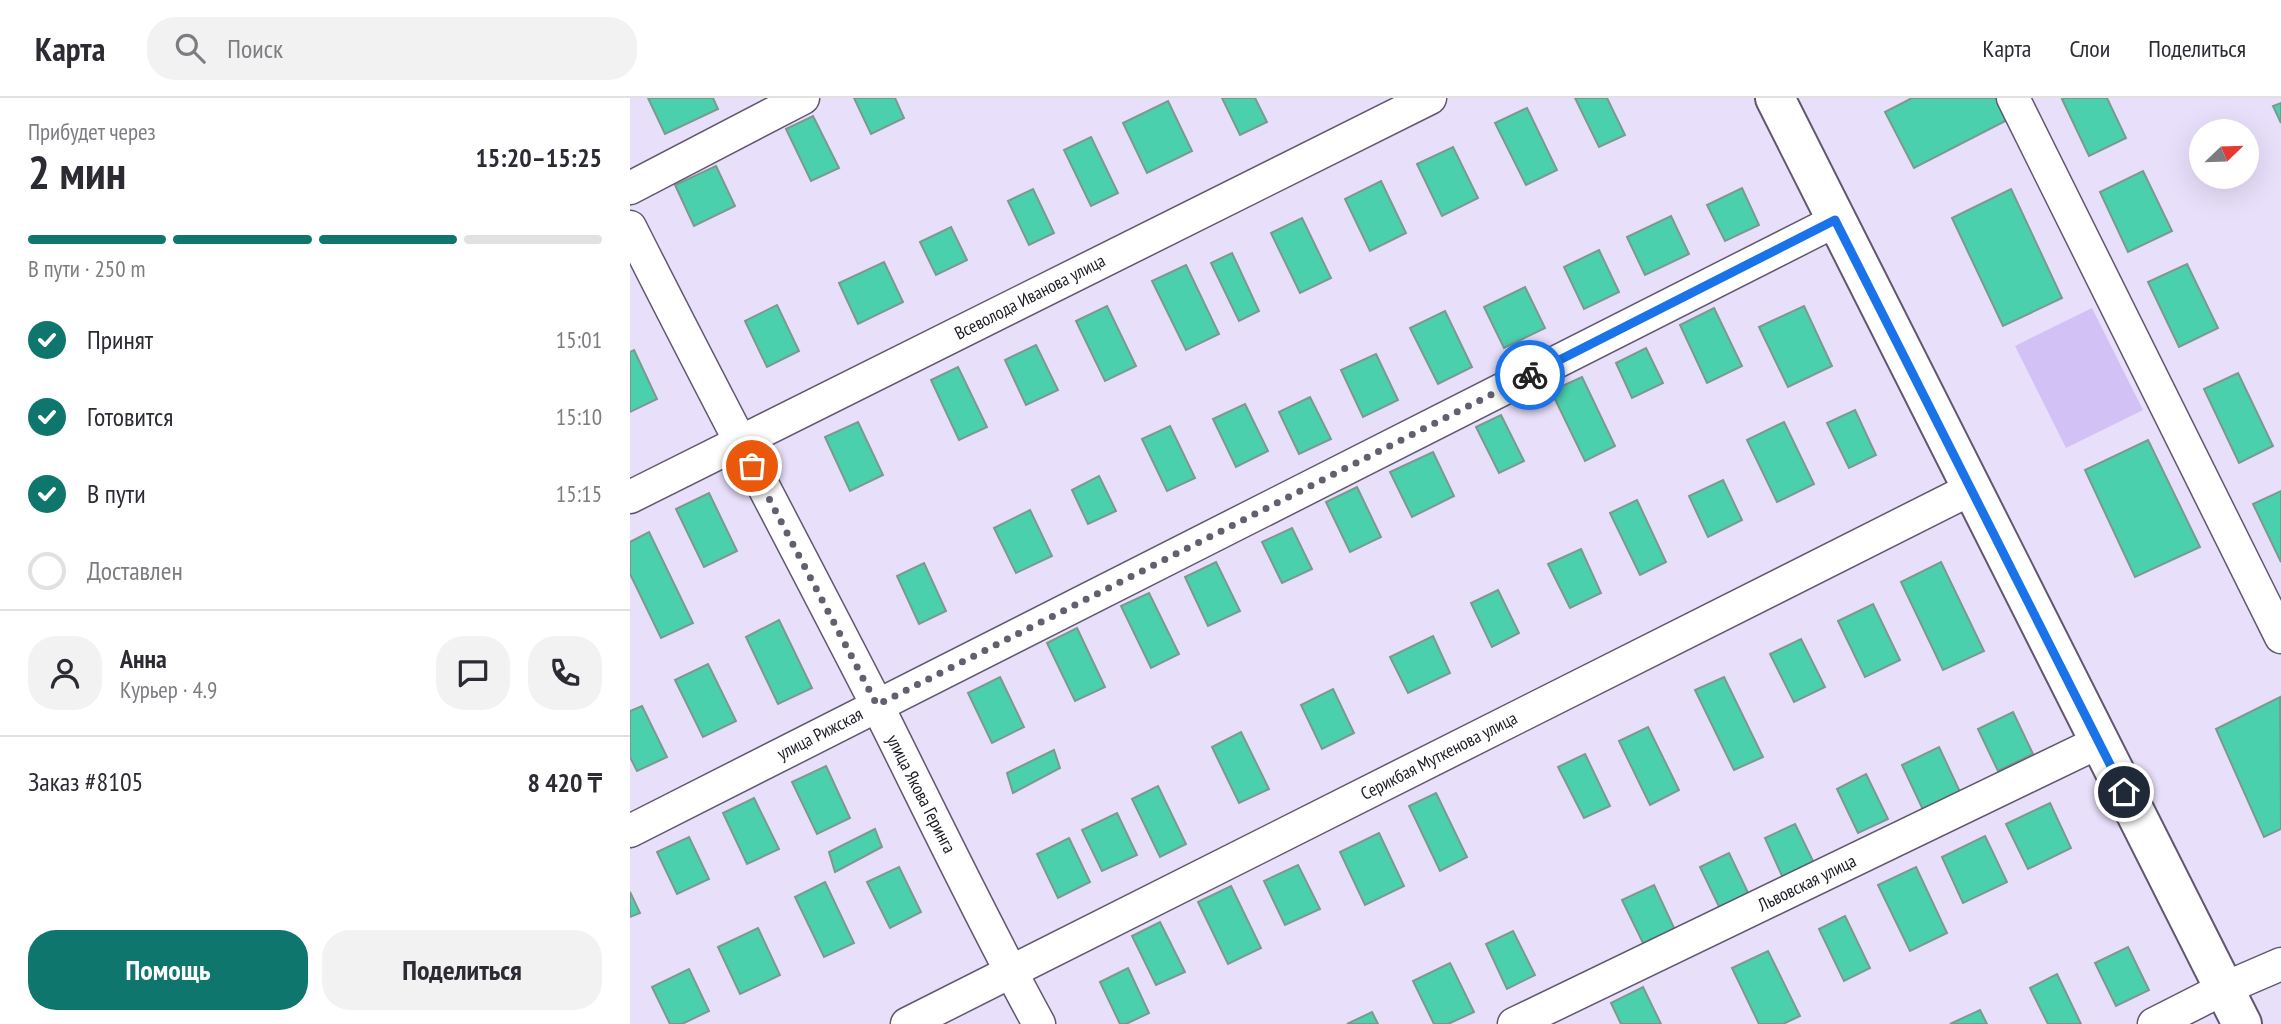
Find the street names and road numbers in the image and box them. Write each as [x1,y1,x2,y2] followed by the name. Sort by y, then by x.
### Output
[951,249,1109,344] street label: Всеволода Иванова улица
[773,702,867,765] street label: улица Рижская
[1357,706,1521,805] street label: Серикбая Муткенова улица
[882,731,961,857] street label: улица Якова Геринга
[1753,849,1860,917] street label: Львовская улица

